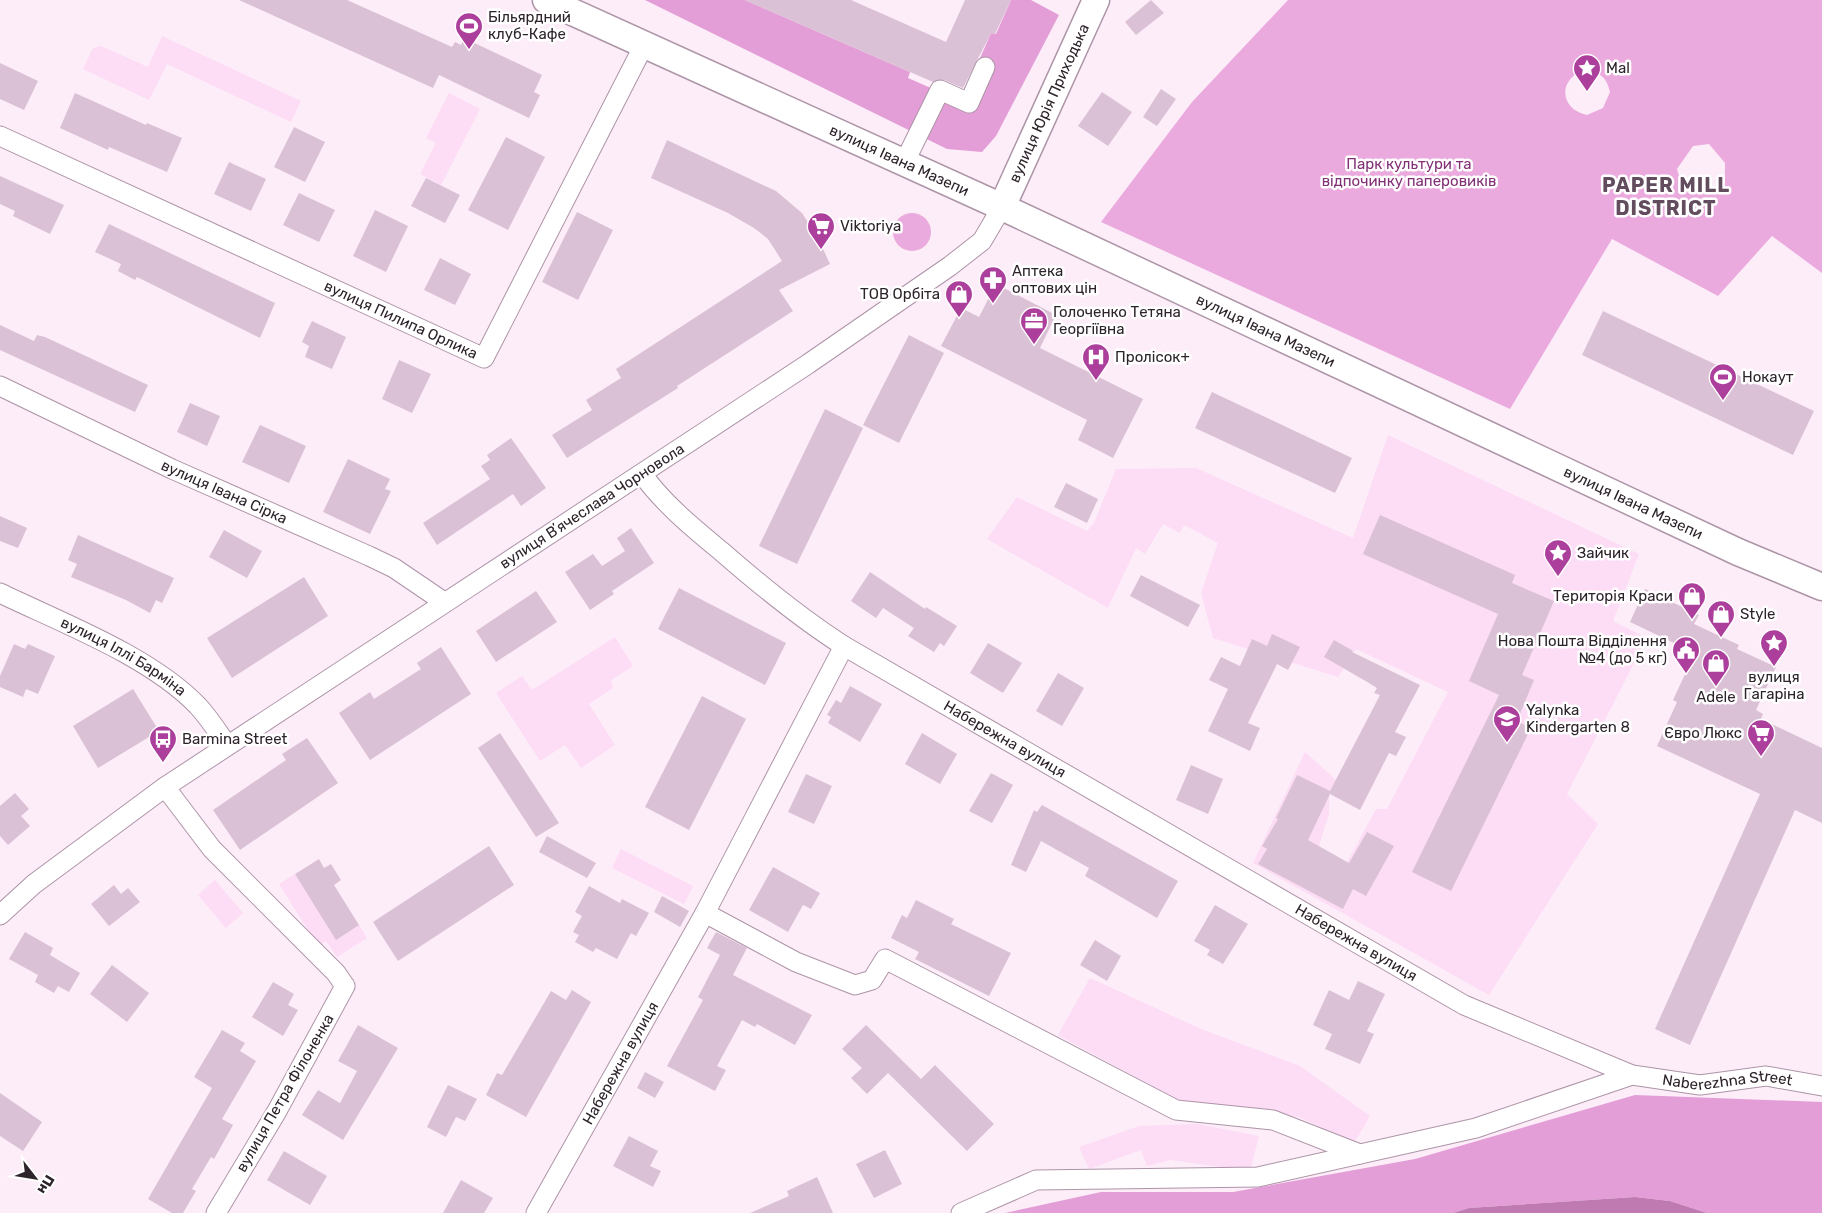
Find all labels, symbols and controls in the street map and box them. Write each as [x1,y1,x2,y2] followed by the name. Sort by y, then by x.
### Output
[488,8,571,43] place label: Більярдний клуб-Кафе
[454,11,484,50] sports icon: Більярдний клуб-Кафе
[1005,21,1093,185] street label: вулиця Юрія Приходька
[1572,53,1602,92] place icon: Mal
[1606,59,1630,77] place label: Mal
[827,121,972,200] street label: вулиця Івана Мазепи
[1322,155,1496,190] park label: Парк культури та відпочинку паперовиків
[1602,173,1730,220] district label: PAPER MILL DISTRICT
[806,211,836,250] supermarket icon: Viktoriya
[840,217,901,235] place label: Viktoriya
[1012,262,1097,297] place label: Аптека оптових цін
[978,265,1008,304] pharmacy icon: Аптека оптових цін
[321,277,480,363] street label: вулиця Пилипа Орлика
[944,279,974,318] shop icon: ТОВ Орбіта
[860,285,940,303] place label: ТОВ Орбіта
[1193,290,1338,371] street label: вулиця Івана Мазепи
[1053,303,1181,338] place label: Голоченко Тетяна Георгіївна
[1019,306,1049,345] office icon: Голоченко Тетяна Георгіївна
[1081,342,1111,381] hospital icon: Пролісок+
[1115,348,1190,366] place label: Пролісок+
[1708,362,1738,401] sports icon: Нокаут
[1742,368,1794,386] place label: Нокаут
[496,440,688,572] street label: вулиця Вʼячеслава Чорновола
[158,456,290,528] street label: вулиця Івана Сірка
[1561,463,1706,543] street label: вулиця Івана Мазепи
[1543,538,1573,577] place icon: Зайчик
[1577,544,1629,562] place label: Зайчик
[1677,581,1707,620] shop icon: Територія Краси
[1553,587,1673,605] place label: Територія Краси
[1706,599,1736,638] shop icon: Style
[1740,605,1776,623] place label: Style
[58,613,190,700] street label: вулиця Іллі Барміна
[1759,628,1789,667] place icon: вулиця Гагаріна
[1498,632,1667,667] place label: Нова Пошта Відділення №4 (до 5 кг)
[1671,635,1701,674] public building icon: Нова Пошта Відділення №4 (до 5 кг)
[1701,648,1731,687] shop icon: Adele
[1744,668,1804,703] place label: вулиця Гагаріна
[1696,688,1736,706] place label: Adele
[941,697,1069,782] street label: Набережна вулиця
[1526,701,1630,736] place label: Yalynka Kindergarten 8
[1492,704,1522,743] school or university icon: Yalynka Kindergarten 8
[1746,718,1776,757] supermarket icon: Євро Люкс
[148,724,178,763] bus stop icon: Barmina Street
[1664,724,1742,742] place label: Євро Люкс
[182,730,288,748] place label: Barmina Street
[1292,900,1420,985] street label: Набережна вулиця
[579,999,662,1128] street label: Набережна вулиця
[232,1011,338,1175] street label: вулиця Петра Філоненка
[1661,1067,1794,1094] street label: Naberezhna Street
[10,1153,60,1203] north arrow
[33,1172,58,1197] text: Пн

